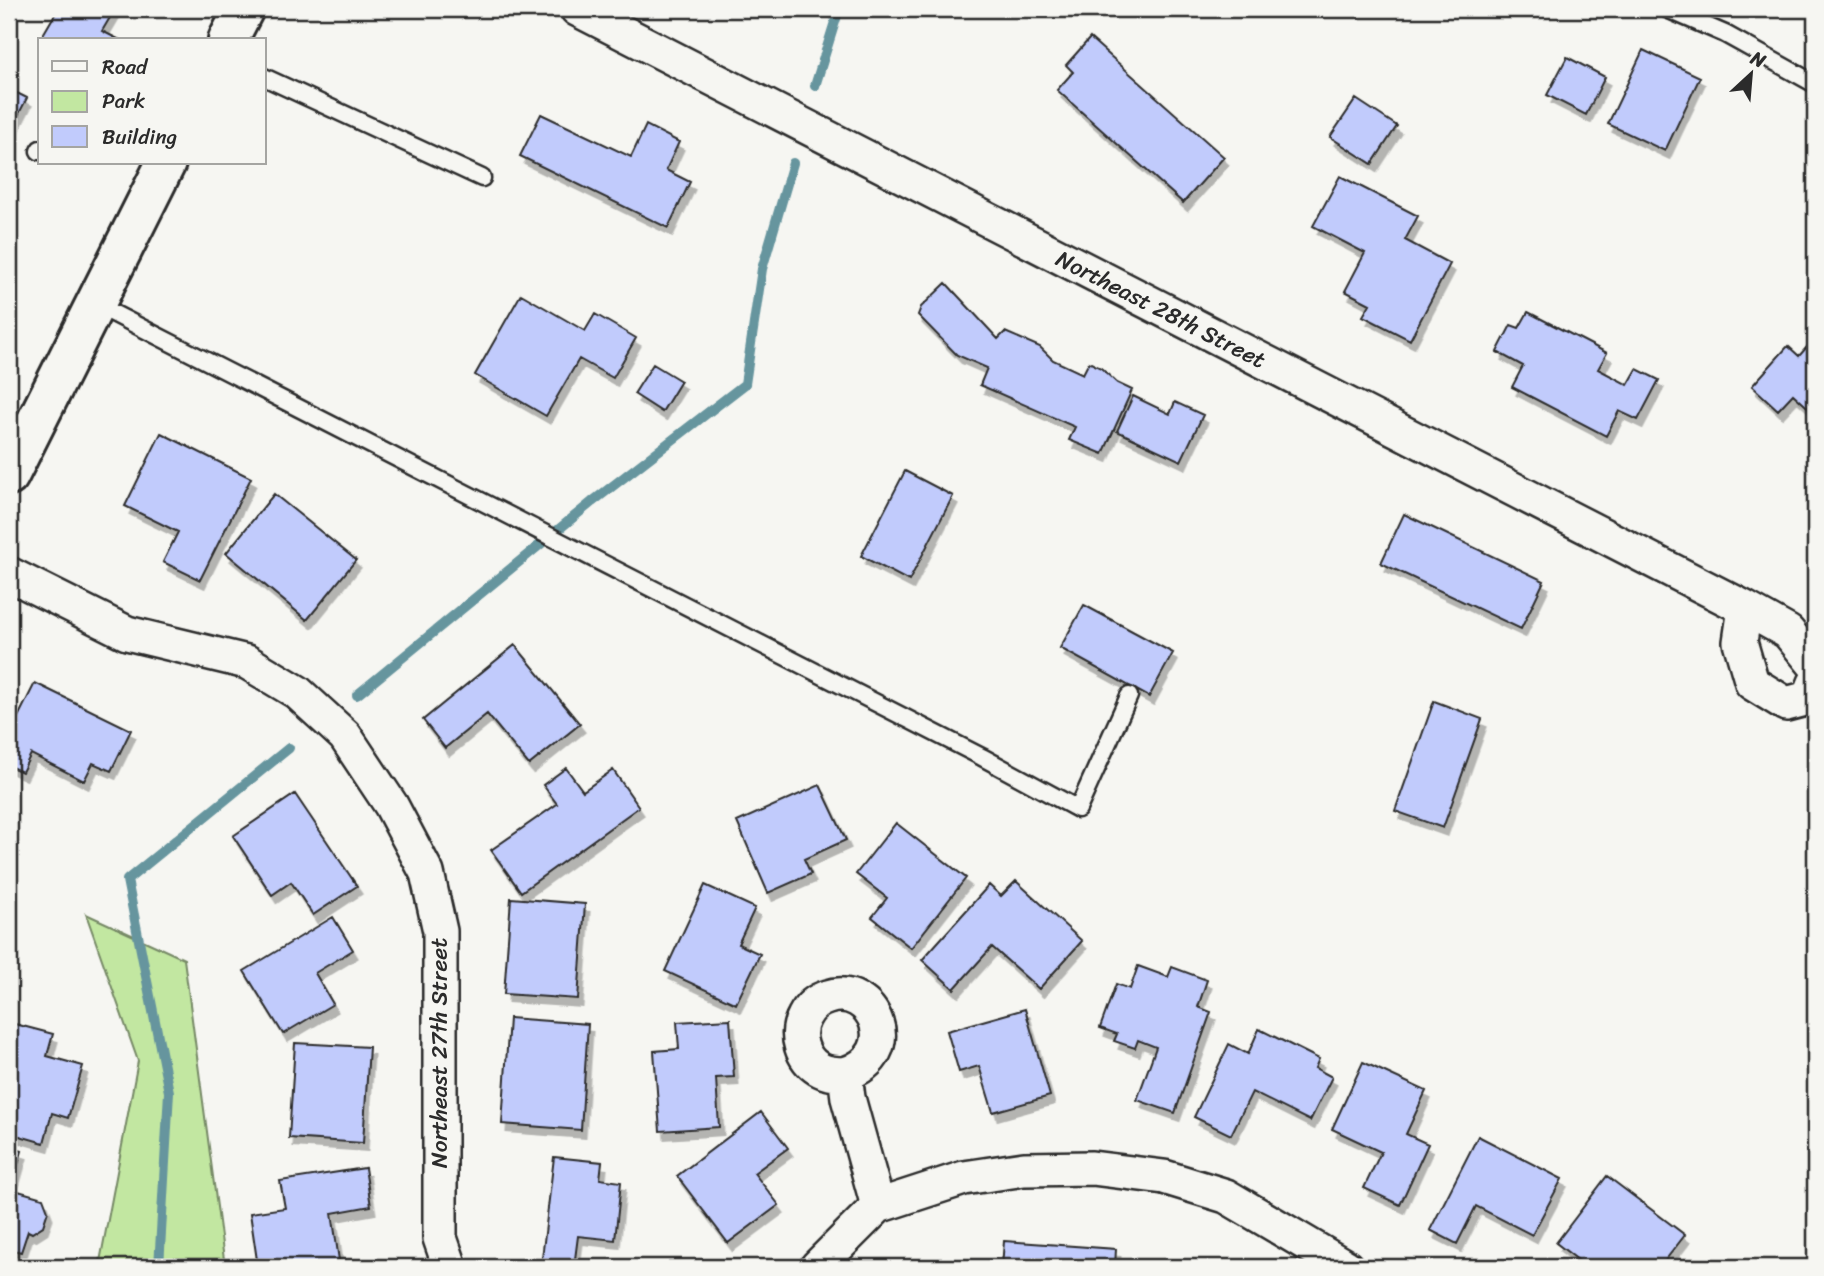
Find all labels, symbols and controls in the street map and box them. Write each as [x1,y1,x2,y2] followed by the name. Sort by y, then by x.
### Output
[38,38,266,164] legend
[1716,38,1786,108] north arrow
[1744,41,1772,77] text: N
[102,48,149,86] text: Road
[102,82,145,120] text: Park
[102,118,178,156] text: Building
[1048,239,1273,380] street label: Northeast 28th Street
[419,938,460,1168] street label: Northeast 27th Street

